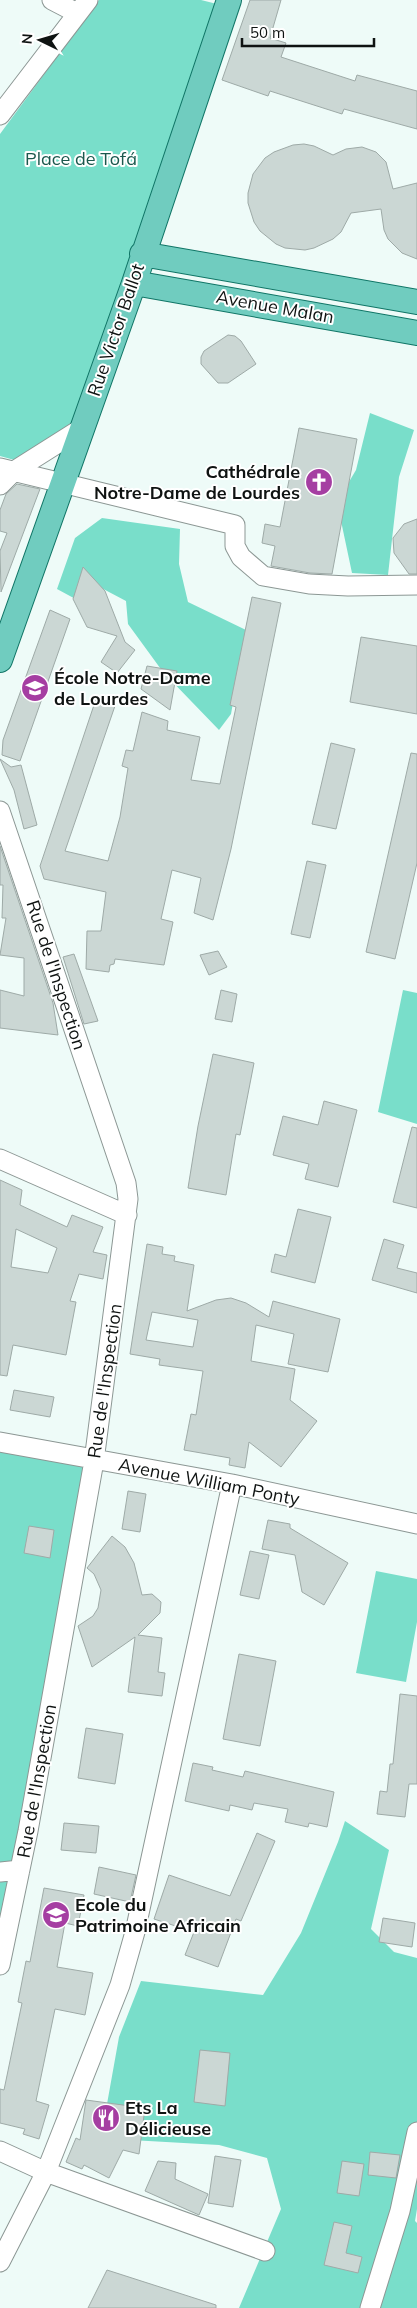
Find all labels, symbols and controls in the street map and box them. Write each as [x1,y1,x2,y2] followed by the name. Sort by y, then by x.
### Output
[15,15,65,65] north arrow
[242,15,374,47] scale bar
[250,23,285,42] text: 50 m
[18,33,36,45] text: N
[25,147,137,170] park label: Place de Tofá
[82,260,149,399] street label: Rue Victor Ballot
[214,285,336,328] street label: Avenue Malan
[94,460,300,504] place label: Cathédrale Notre-Dame de Lourdes
[304,467,334,497] church icon: Cathédrale Notre-Dame de Lourdes
[54,666,211,710] place label: École Notre-Dame de Lourdes
[20,673,50,703] school or university icon: École Notre-Dame de Lourdes
[21,897,92,1053] street label: Rue de l'Inspection
[82,1302,127,1460] street label: Rue de l'Inspection
[117,1453,302,1510] street label: Avenue William Ponty
[12,1702,61,1860] street label: Rue de l'Inspection
[75,1893,241,1937] place label: Ecole du Patrimoine Africain
[41,1900,71,1930] school or university icon: Ecole du Patrimoine Africain
[125,2096,211,2140] place label: Ets La Délicieuse
[91,2103,121,2133] restaurant icon: Ets La Délicieuse

